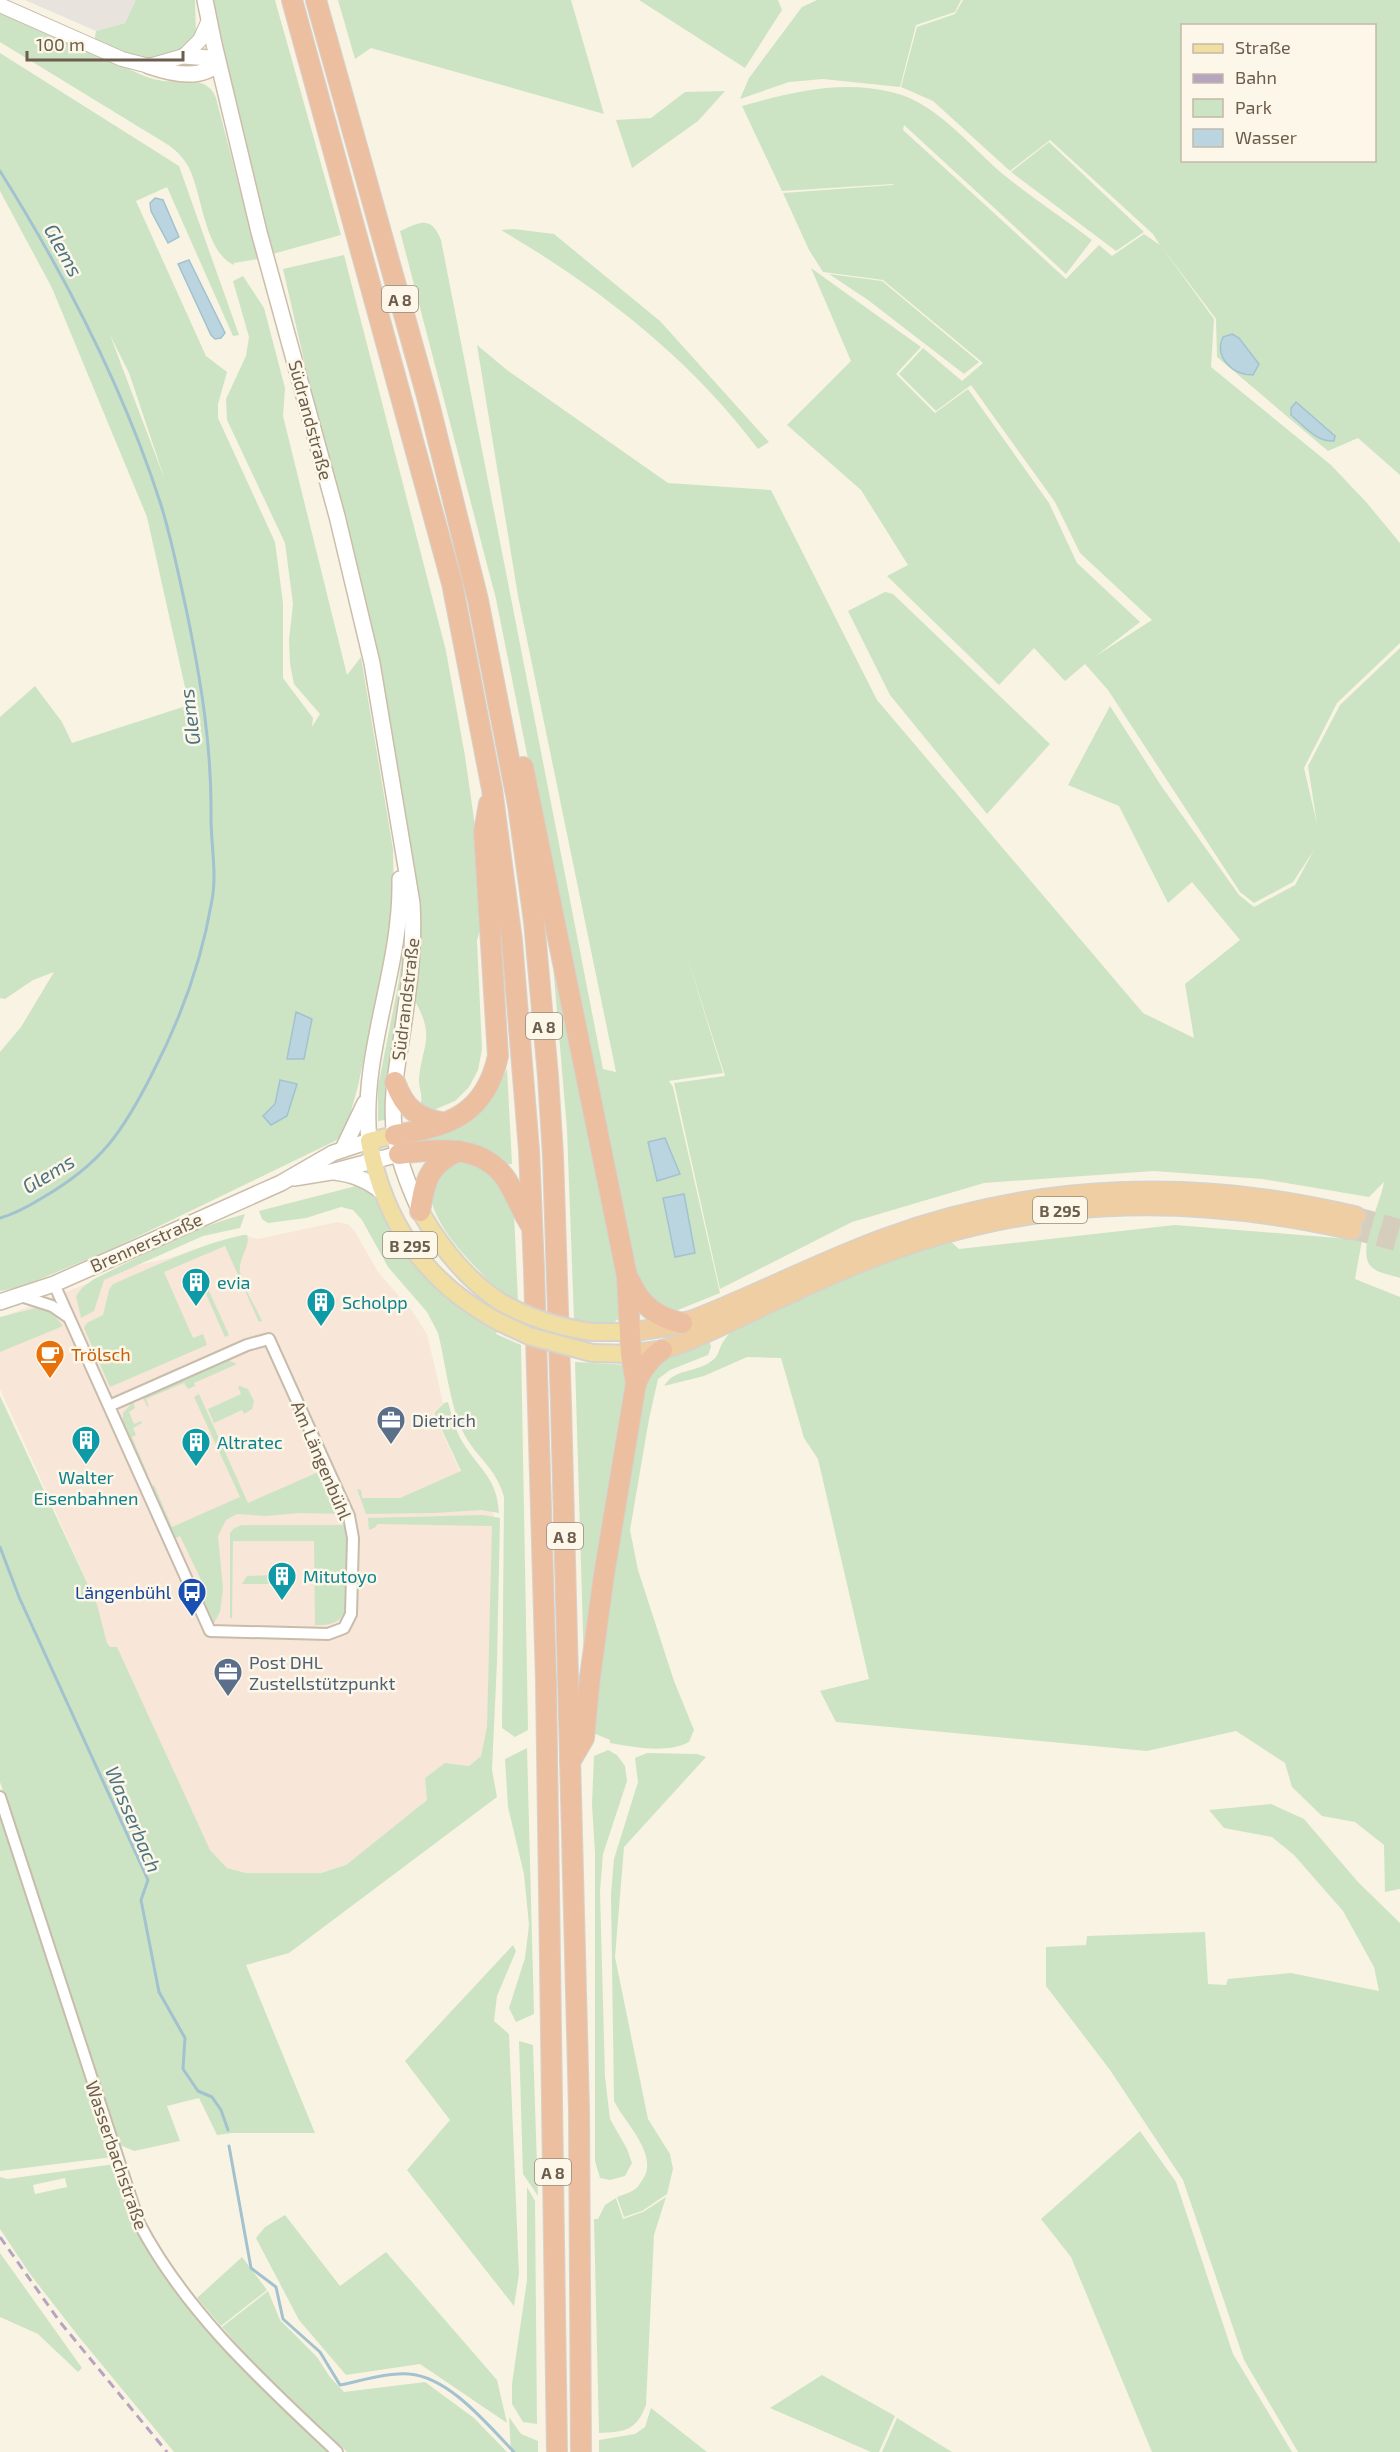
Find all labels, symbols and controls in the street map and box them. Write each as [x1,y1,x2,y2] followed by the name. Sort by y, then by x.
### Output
[27,24,183,62] scale bar
[1181,24,1376,162] legend
[36,33,85,55] text: 100 m
[1235,36,1291,58] text: Straße
[1235,66,1277,88] text: Bahn
[1235,96,1272,118] text: Park
[1235,126,1297,148] text: Wasser
[40,219,88,281] water label: Glems
[382,286,418,312] road number: A 8
[284,358,338,482] street label: Südrandstraße
[174,687,204,747] water label: Glems
[387,936,423,1062] street label: Südrandstraße
[526,1013,562,1039] road number: A 8
[18,1148,78,1198] water label: Glems
[1033,1197,1087,1223] road number: B 295
[86,1207,206,1277] street label: Brennerstraße
[383,1232,437,1258] road number: B 295
[180,1266,212,1308] building icon: evia
[217,1271,251,1293] place label: evia
[305,1286,337,1328] building icon: Scholpp
[342,1291,408,1313] place label: Scholpp
[34,1338,66,1380] cafe icon: Trölsch
[71,1343,131,1365] place label: Trölsch
[287,1397,357,1523] street label: Am Längenbühl
[375,1404,407,1446] office icon: Dietrich
[412,1409,476,1431] place label: Dietrich
[70,1424,102,1466] building icon: Walter Eisenbahnen
[180,1426,212,1468] building icon: Altratec
[217,1431,283,1453] place label: Altratec
[34,1466,139,1509] place label: Walter Eisenbahnen
[547,1523,583,1549] road number: A 8
[266,1560,298,1602] building icon: Mitutoyo
[303,1565,377,1587] place label: Mitutoyo
[176,1576,208,1618] bus stop icon: Längenbühl
[75,1581,172,1603] place label: Längenbühl
[249,1651,395,1694] place label: Post DHL Zustellstützpunkt
[212,1656,244,1698] office icon: Post DHL Zustellstützpunkt
[101,1762,167,1876] water label: Wasserbach
[81,2078,153,2232] street label: Wasserbachstraße
[535,2159,571,2185] road number: A 8

